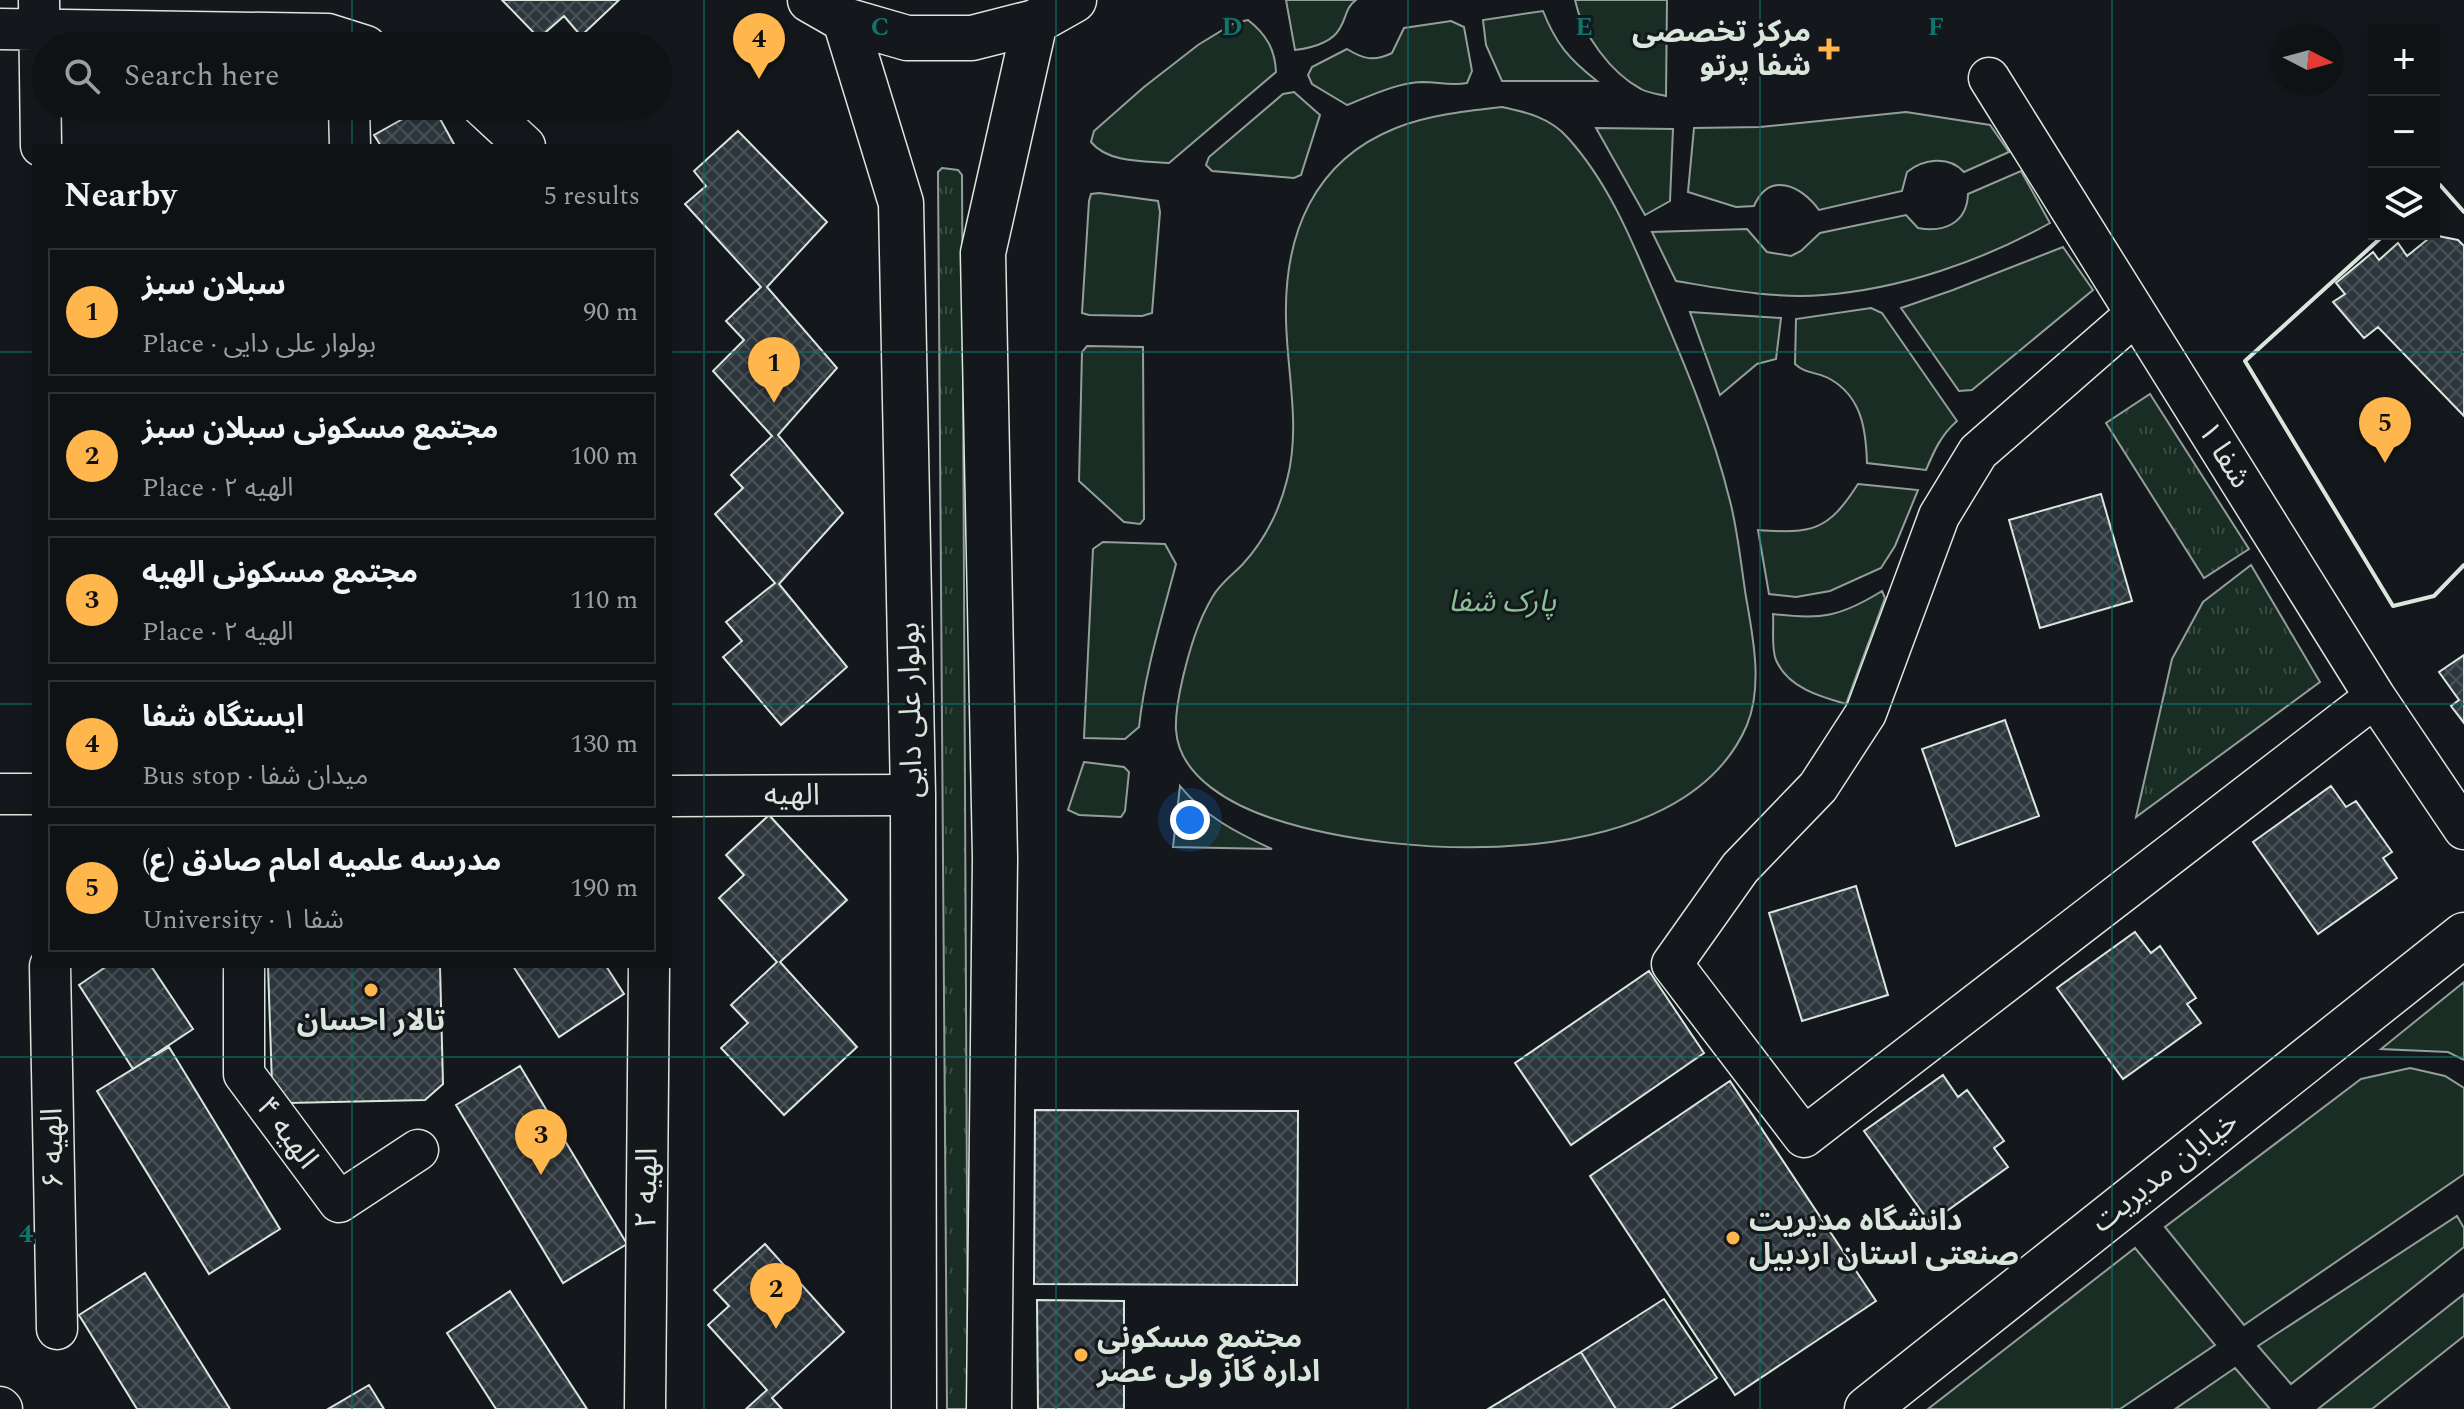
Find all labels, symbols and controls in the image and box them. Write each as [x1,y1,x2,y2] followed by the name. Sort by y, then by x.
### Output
[871,7,889,47] text: C
[1222,7,1242,47] text: D
[1575,7,1593,47] text: E
[1928,7,1944,47] text: F
[1632,9,1811,89] place label: مرکز تخصصی شفا پرتو
[733,13,785,79] pin: 4
[2272,24,2344,96] north arrow
[2368,24,2440,240] map controls
[2368,24,2440,96] button: +
[32,32,672,120] search box
[1818,38,1840,60] marker: مرکز تخصصی شفا پرتو
[124,53,280,99] text: Search here
[60,54,104,98] icon: search
[2368,96,2440,168] button: −
[2368,168,2440,240] button: layers
[64,170,177,222] text: Nearby
[544,176,640,216] text: 5 results
[142,262,286,308] text: سبلان سبز
[85,292,99,332] text: 1
[583,292,638,332] text: 90 m
[142,324,376,364] text: Place · بولوار علی دایی
[748,337,800,403] pin: 1
[2359,397,2411,463] pin: 5
[142,406,498,452] text: مجتمع مسکونی سبلان سبز
[2185,412,2263,498] street label: شفا ۱
[85,436,99,476] text: 2
[570,436,638,476] text: 100 m
[142,468,293,508] text: Place · الهیه ۲
[142,550,418,596] text: مجتمع مسکونی الهیه
[1448,579,1556,625] park label: پارک شفا
[85,580,99,620] text: 3
[570,580,638,620] text: 110 m
[142,612,293,652] text: Place · الهیه ۲
[886,622,936,798] street label: بولوار علی دایی
[142,694,304,740] text: ایستگاه شفا
[85,724,99,764] text: 4
[570,724,638,764] text: 130 m
[142,756,368,796] text: Bus stop · میدان شفا
[764,772,820,818] street label: الهیه
[1170,800,1210,840] your location
[142,838,502,884] text: مدرسه علمیه امام صادق (ع)
[85,868,99,908] text: 5
[570,868,638,908] text: 190 m
[142,900,344,940] text: University · شفا ۱
[362,981,380,999] marker: تالار احسان
[297,998,445,1044] place label: تالار احسان
[244,1087,330,1179] street label: الهیه ۴
[2082,1100,2248,1244] street label: خیابان مدیریت
[29,1107,77,1189] street label: الهیه ۶
[515,1109,567,1175] pin: 3
[623,1147,671,1229] street label: الهیه ۲
[1749,1198,2019,1278] place label: دانشگاه مدیریت صنعتی استان اردبیل
[19,1214,34,1254] text: 4
[1724,1229,1742,1247] marker: دانشگاه مدیریت صنعتی استان اردبیل
[750,1263,802,1329] pin: 2
[1095,1315,1320,1395] place label: مجتمع مسکونی اداره گاز ولی عصر
[1072,1346,1090,1364] marker: مجتمع مسکونی اداره گاز ولی عصر

